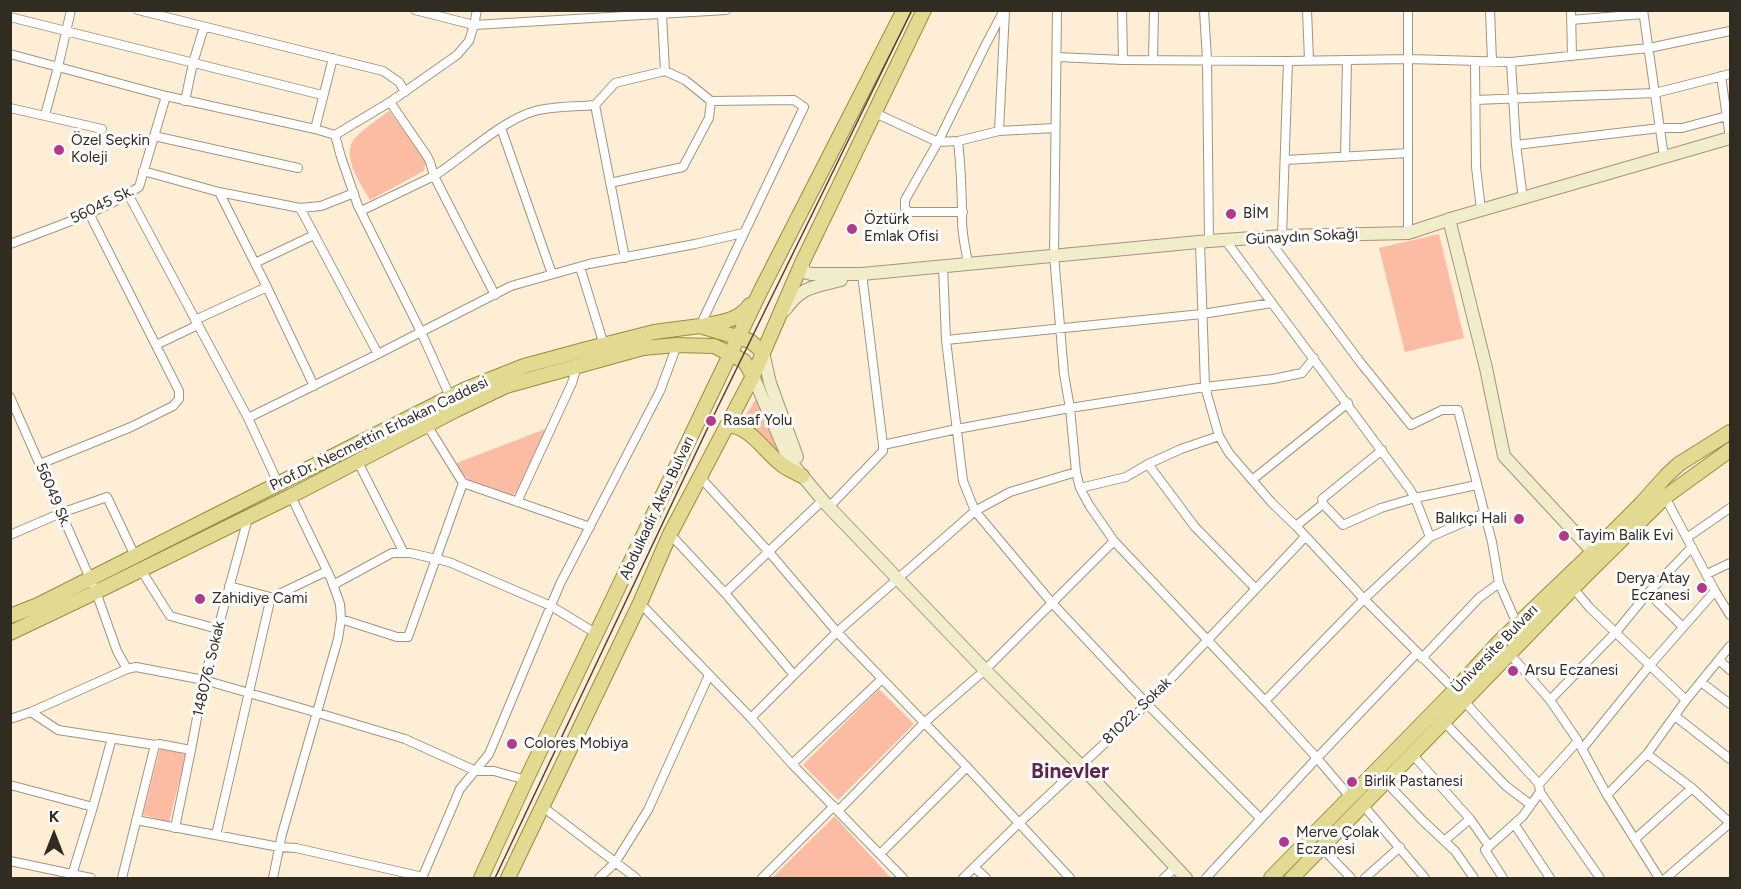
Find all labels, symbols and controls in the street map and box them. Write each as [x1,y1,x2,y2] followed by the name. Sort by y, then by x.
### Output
[71,132,150,167] place label: Özel Seçkin Koleji
[52,143,66,157] marker: Özel Seçkin Koleji
[68,182,136,228] street label: 56045 Sk.
[1243,205,1269,223] place label: BİM
[1224,207,1238,221] marker: BİM
[864,211,939,246] place label: Öztürk Emlak Ofisi
[845,222,859,236] marker: Öztürk Emlak Ofisi
[1245,225,1359,249] street label: Günaydın Sokağı
[267,373,491,495] street label: Prof.Dr. Necmettin Erbakan Caddesi
[723,412,792,430] place label: Rasaf Yolu
[704,414,718,428] marker: Rasaf Yolu
[616,433,698,583] street label: Abdulkadir Aksu Bulvarı
[31,460,75,530] street label: 56049 Sk.
[1435,510,1507,528] place label: Balıkçı Hali
[1512,512,1526,526] marker: Balıkçı Hali
[1576,527,1673,545] place label: Tayim Balik Evi
[1557,529,1571,543] marker: Tayim Balik Evi
[1616,570,1690,605] place label: Derya Atay Eczanesi
[1695,581,1709,595] marker: Derya Atay Eczanesi
[212,590,308,608] place label: Zahidiye Cami
[193,592,207,606] marker: Zahidiye Cami
[1448,601,1542,697] street label: Üniversite Bulvarı
[189,619,229,719] street label: 148076. Sokak
[1525,662,1618,680] place label: Arsu Eczanesi
[1506,664,1520,678] marker: Arsu Eczanesi
[1099,674,1175,748] street label: 81022. Sokak
[524,735,628,753] place label: Colores Mobiya
[505,737,519,751] marker: Colores Mobiya
[1031,759,1109,785] district label: Binevler
[1364,773,1463,791] place label: Birlik Pastanesi
[1345,775,1359,789] marker: Birlik Pastanesi
[24,805,84,865] north arrow
[49,807,59,826] text: K
[1296,824,1379,859] place label: Merve Çolak Eczanesi
[1277,835,1291,849] marker: Merve Çolak Eczanesi

